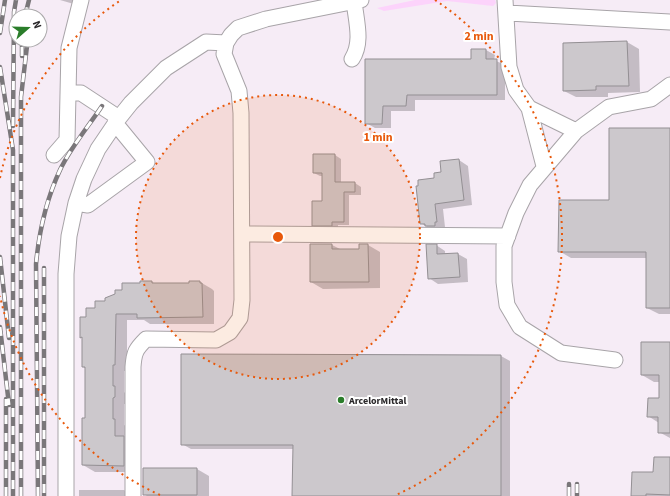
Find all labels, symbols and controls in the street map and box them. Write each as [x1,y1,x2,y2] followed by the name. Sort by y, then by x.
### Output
[8,8,48,48] north arrow
[29,19,45,31] text: N
[464,28,494,45] text: 2 min
[363,129,393,146] text: 1 min
[271,230,285,244] centre of rings
[348,394,406,408] place label: ArcelorMittal
[336,395,346,405] marker: ArcelorMittal

